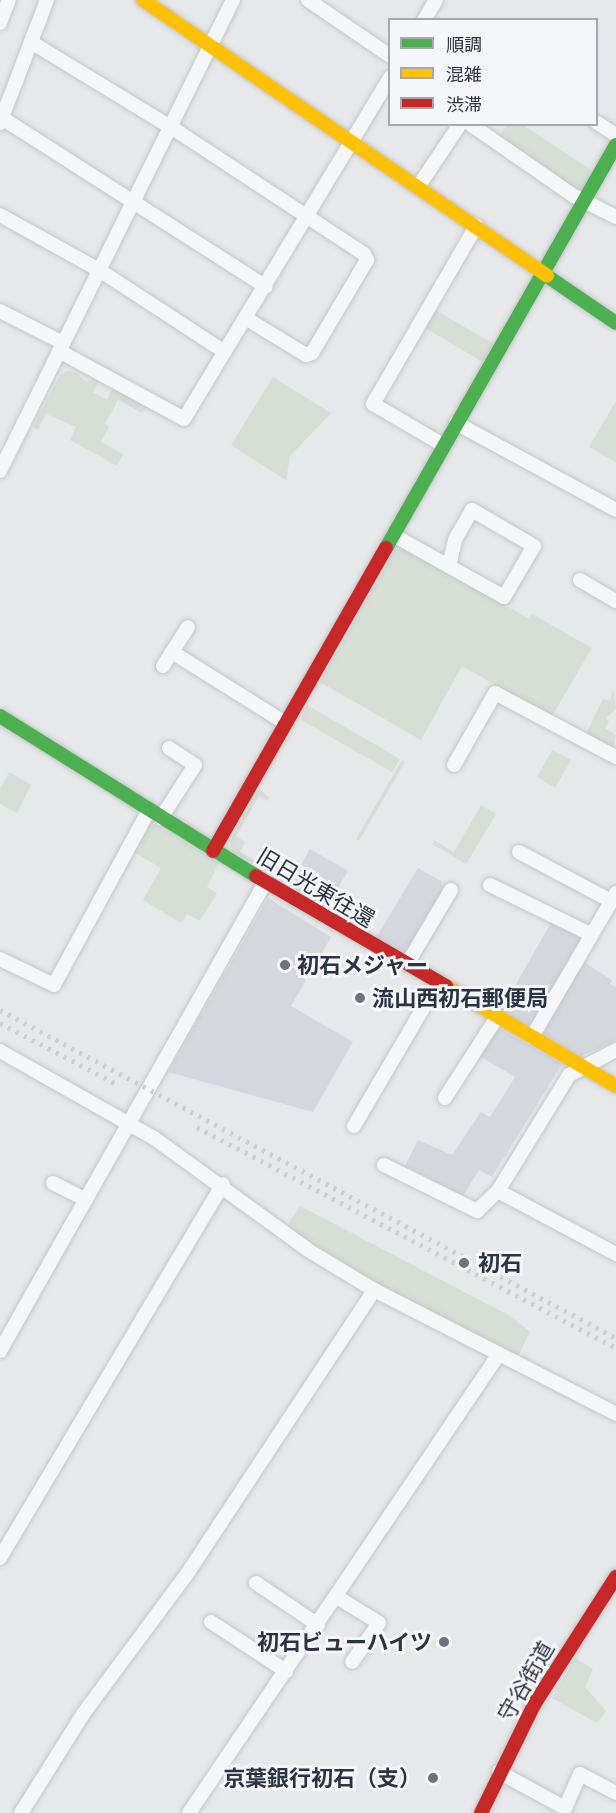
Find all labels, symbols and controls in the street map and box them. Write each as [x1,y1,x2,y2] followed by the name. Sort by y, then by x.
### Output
[388,18,598,126] legend
[446,33,482,55] text: 順調
[446,63,482,85] text: 混雑
[446,93,482,115] text: 渋滞
[253,842,379,932] street label: 旧日光東往還
[297,952,429,978] place label: 初石メジャー
[278,958,292,972] marker: 初石メジャー
[372,985,548,1011] place label: 流山西初石郵便局
[353,991,367,1005] marker: 流山西初石郵便局
[478,1250,522,1276] place label: 初石
[455,1254,473,1272] marker: 初石
[256,1629,432,1655] place label: 初石ビューハイツ
[437,1635,451,1649] marker: 初石ビューハイツ
[492,1636,558,1726] street label: 守谷街道
[223,1765,421,1791] place label: 京葉銀行初石（支）
[426,1771,440,1785] marker: 京葉銀行初石（支）

